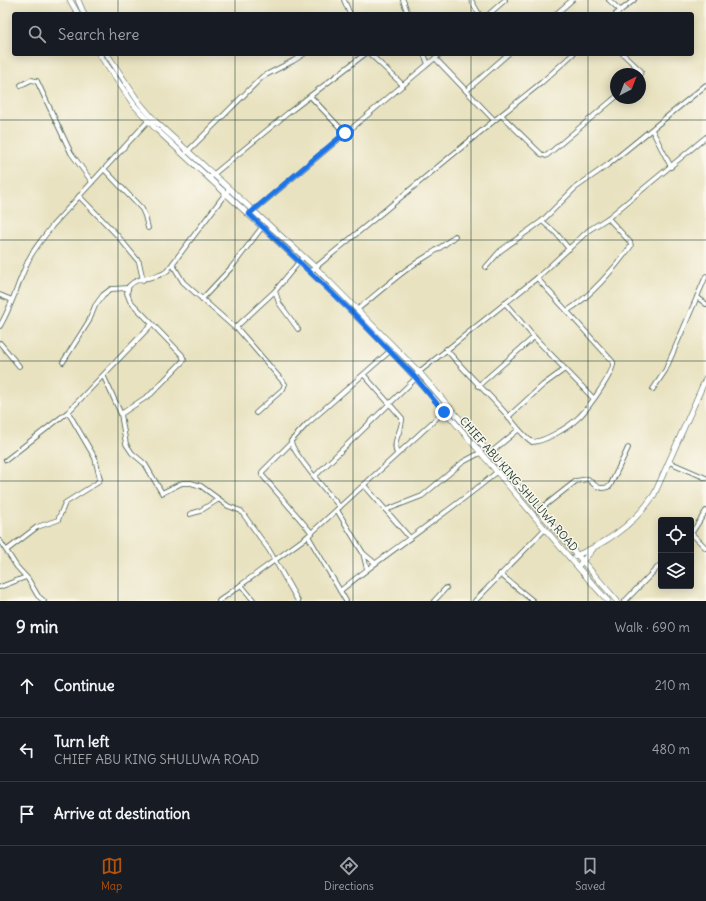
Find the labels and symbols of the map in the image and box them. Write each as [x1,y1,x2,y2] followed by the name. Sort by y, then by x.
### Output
[610,68,646,104] north arrow
[336,124,354,142] route start
[435,403,453,421] route end
[457,414,581,554] street label: CHIEF ABU KING SHULUWA ROAD

